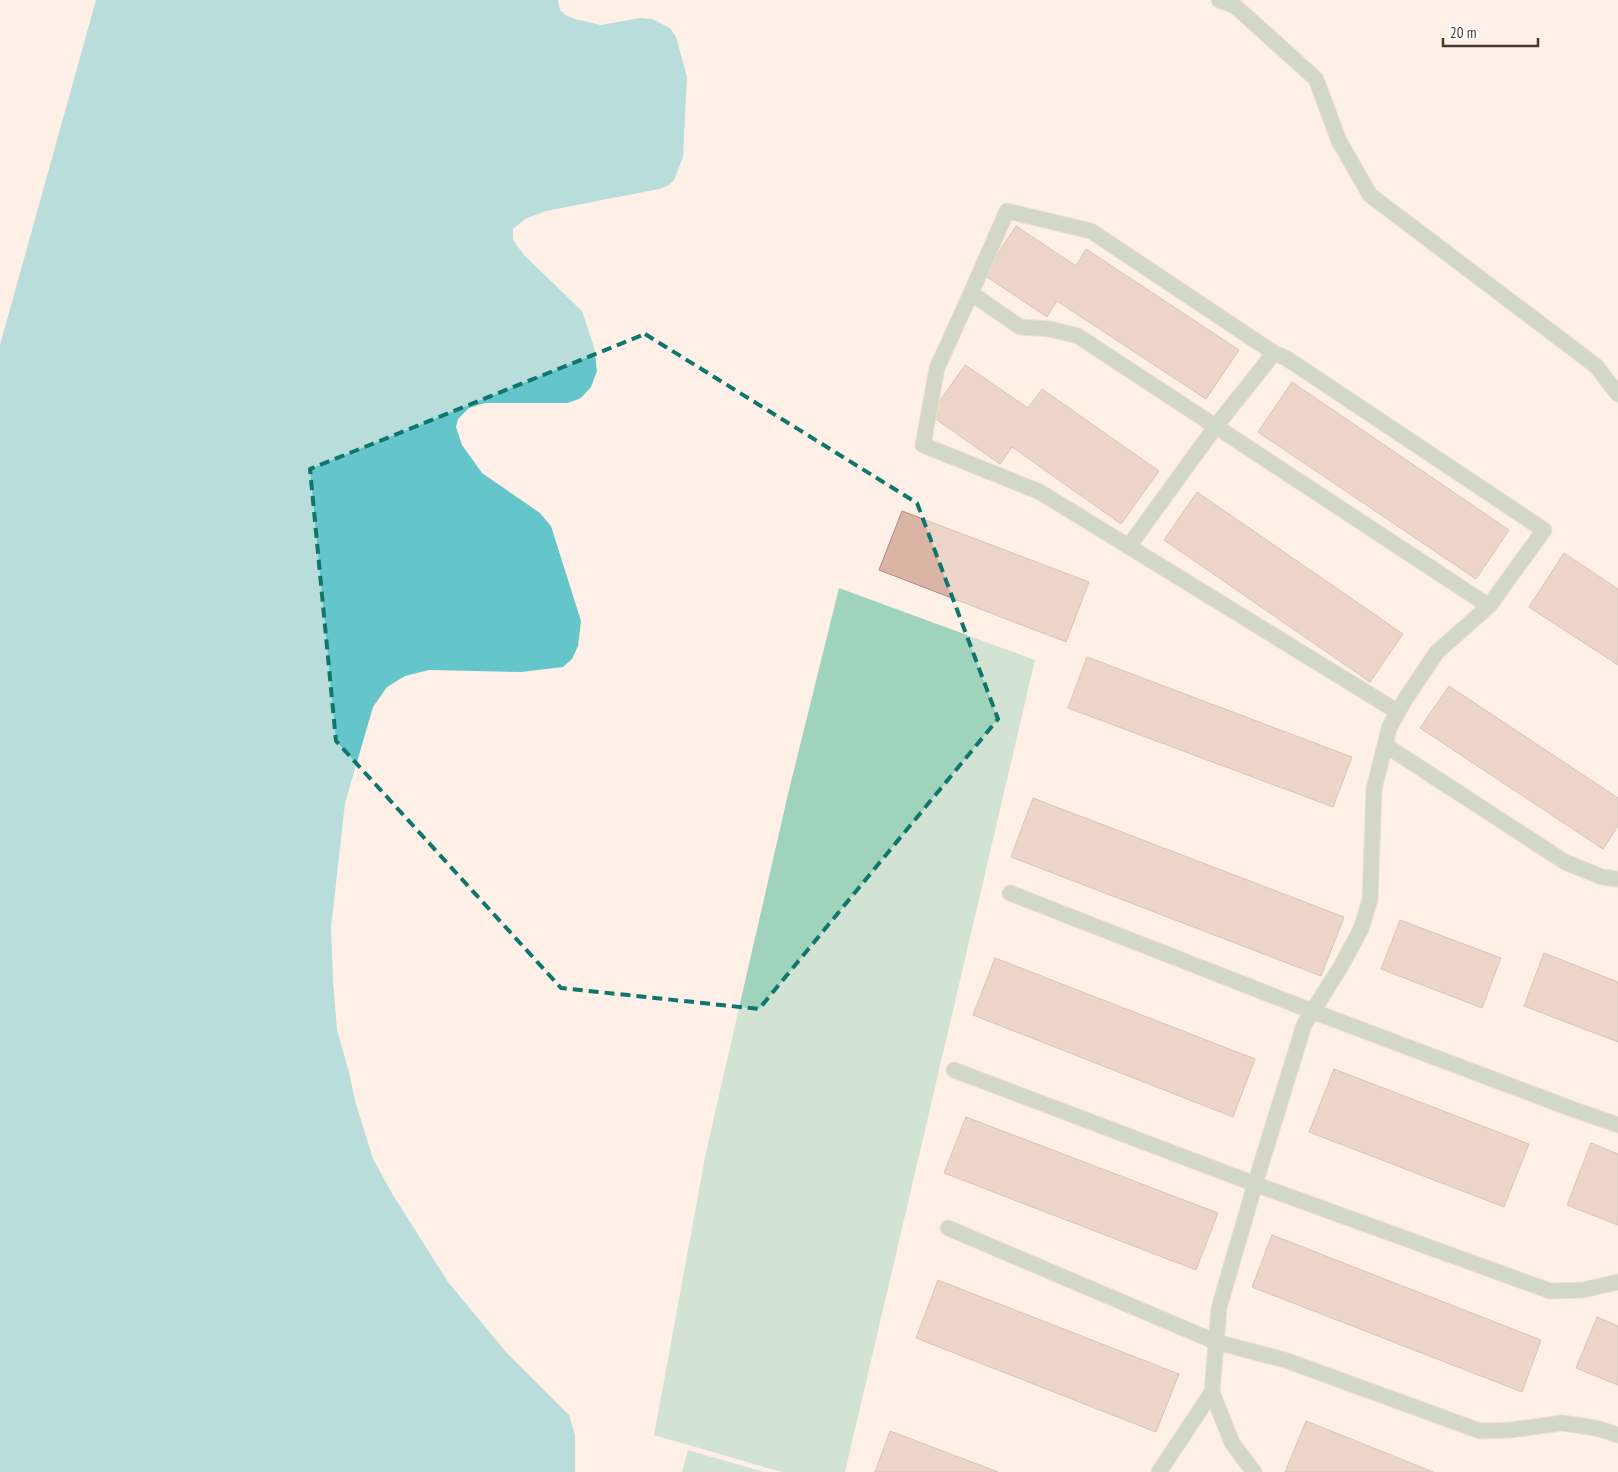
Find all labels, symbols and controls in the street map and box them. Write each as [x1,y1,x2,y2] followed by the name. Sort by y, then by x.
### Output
[1443,15,1538,47] scale bar
[1450,23,1476,42] text: 20 m

